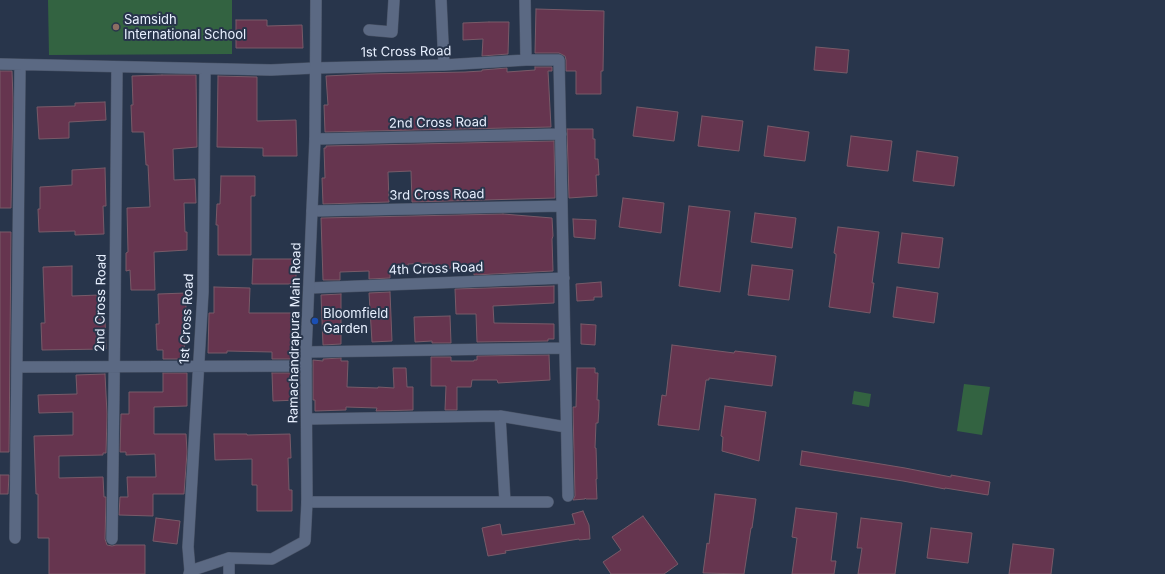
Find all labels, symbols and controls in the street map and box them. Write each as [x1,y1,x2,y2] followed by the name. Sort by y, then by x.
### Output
[124,12,246,43] place label: Samsidh International School
[111,22,121,32] marker: Samsidh International School
[360,43,452,61] street label: 1st Cross Road
[389,114,487,132] street label: 2nd Cross Road
[389,186,485,204] street label: 3rd Cross Road
[286,242,304,424] street label: Ramachandrapura Main Road
[92,254,110,352] street label: 2nd Cross Road
[388,260,484,278] street label: 4th Cross Road
[177,273,197,365] street label: 1st Cross Road
[323,306,388,337] place label: Bloomfield Garden
[310,316,320,326] marker: Bloomfield Garden

